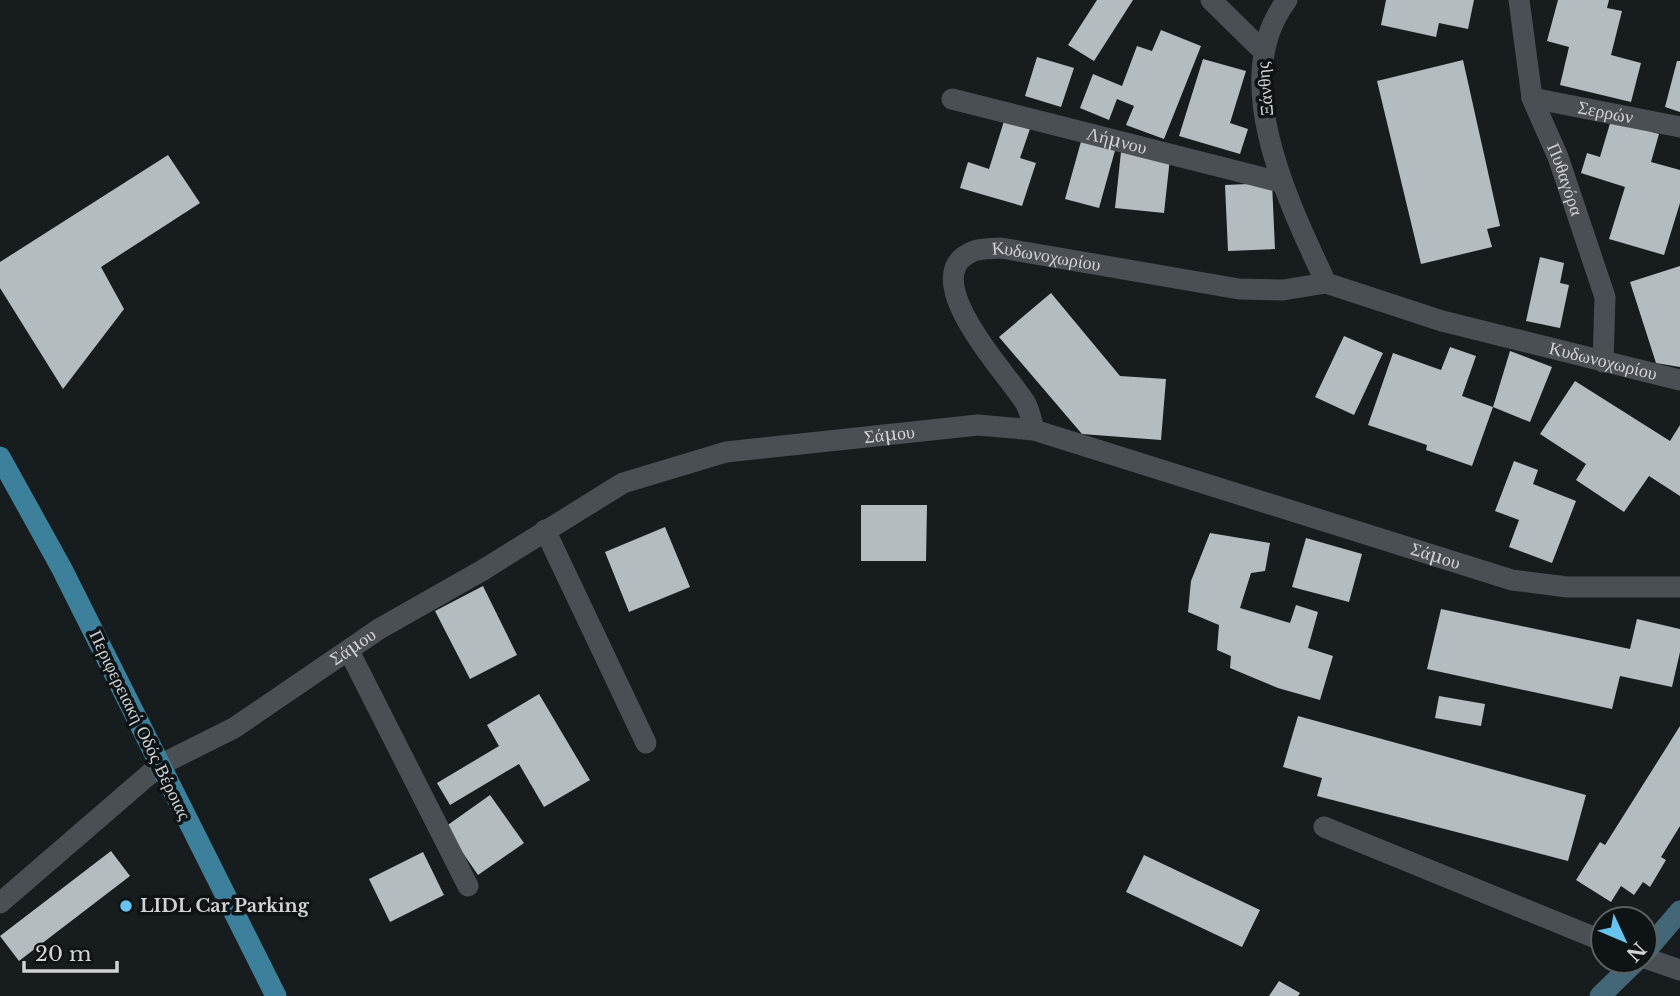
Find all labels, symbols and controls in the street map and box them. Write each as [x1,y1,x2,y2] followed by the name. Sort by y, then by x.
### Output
[1252,61,1278,117] street label: Ξάνθης
[1576,96,1635,129] street label: Σερρών
[1084,122,1149,159] street label: Λήμνου
[1542,140,1588,219] street label: Πυθαγόρα
[991,237,1103,276] street label: Κυδωνοχωρίου
[1547,337,1659,385] street label: Κυδωνοχωρίου
[863,421,916,448] street label: Σάμου
[1408,538,1463,574] street label: Σάμου
[326,623,380,670] street label: Σάμου
[84,626,196,824] street label: Περιφερειακή Οδός Βέροιας
[140,895,310,917] place label: LIDL Car Parking
[118,898,134,914] marker: LIDL Car Parking
[1589,905,1659,975] north arrow
[24,930,117,974] scale bar
[1621,937,1650,966] text: N
[35,941,92,967] text: 20 m

